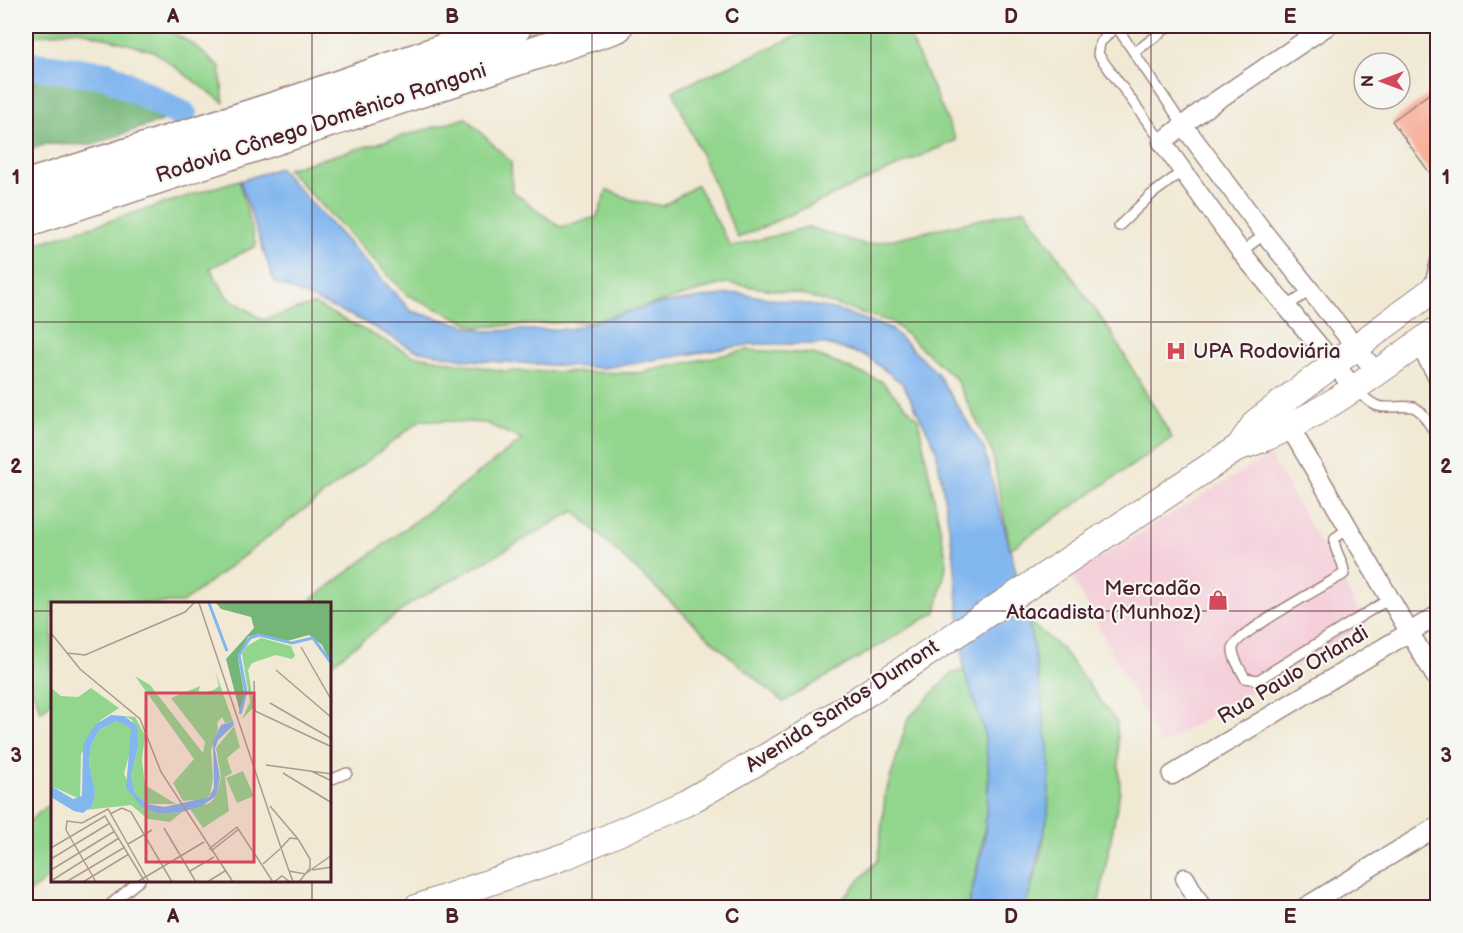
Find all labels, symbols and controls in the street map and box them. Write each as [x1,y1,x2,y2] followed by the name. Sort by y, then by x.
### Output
[166,5,180,29] text: A
[445,5,459,29] text: B
[725,5,739,29] text: C
[1004,5,1018,29] text: D
[1284,5,1297,29] text: E
[1352,51,1412,111] north arrow
[153,58,489,188] street label: Rodovia Cônego Domênico Rangoni
[1359,75,1378,87] text: N
[12,166,20,190] text: 1
[1442,166,1450,190] text: 1
[1164,339,1188,363] hospital icon: UPA Rodoviária
[1193,339,1341,364] place label: UPA Rodoviária
[10,455,22,479] text: 2
[1440,455,1452,479] text: 2
[1006,576,1201,625] place label: Mercadão Atacadista (Munhoz)
[1206,588,1230,612] shop icon: Mercadão Atacadista (Munhoz)
[51,602,332,882] inset map
[1213,620,1373,730] street label: Rua Paulo Orlandi
[741,634,944,778] street label: Avenida Santos Dumont
[10,744,22,768] text: 3
[1440,744,1452,768] text: 3
[166,905,180,929] text: A
[445,905,459,929] text: B
[725,905,739,929] text: C
[1004,905,1018,929] text: D
[1284,905,1297,929] text: E

